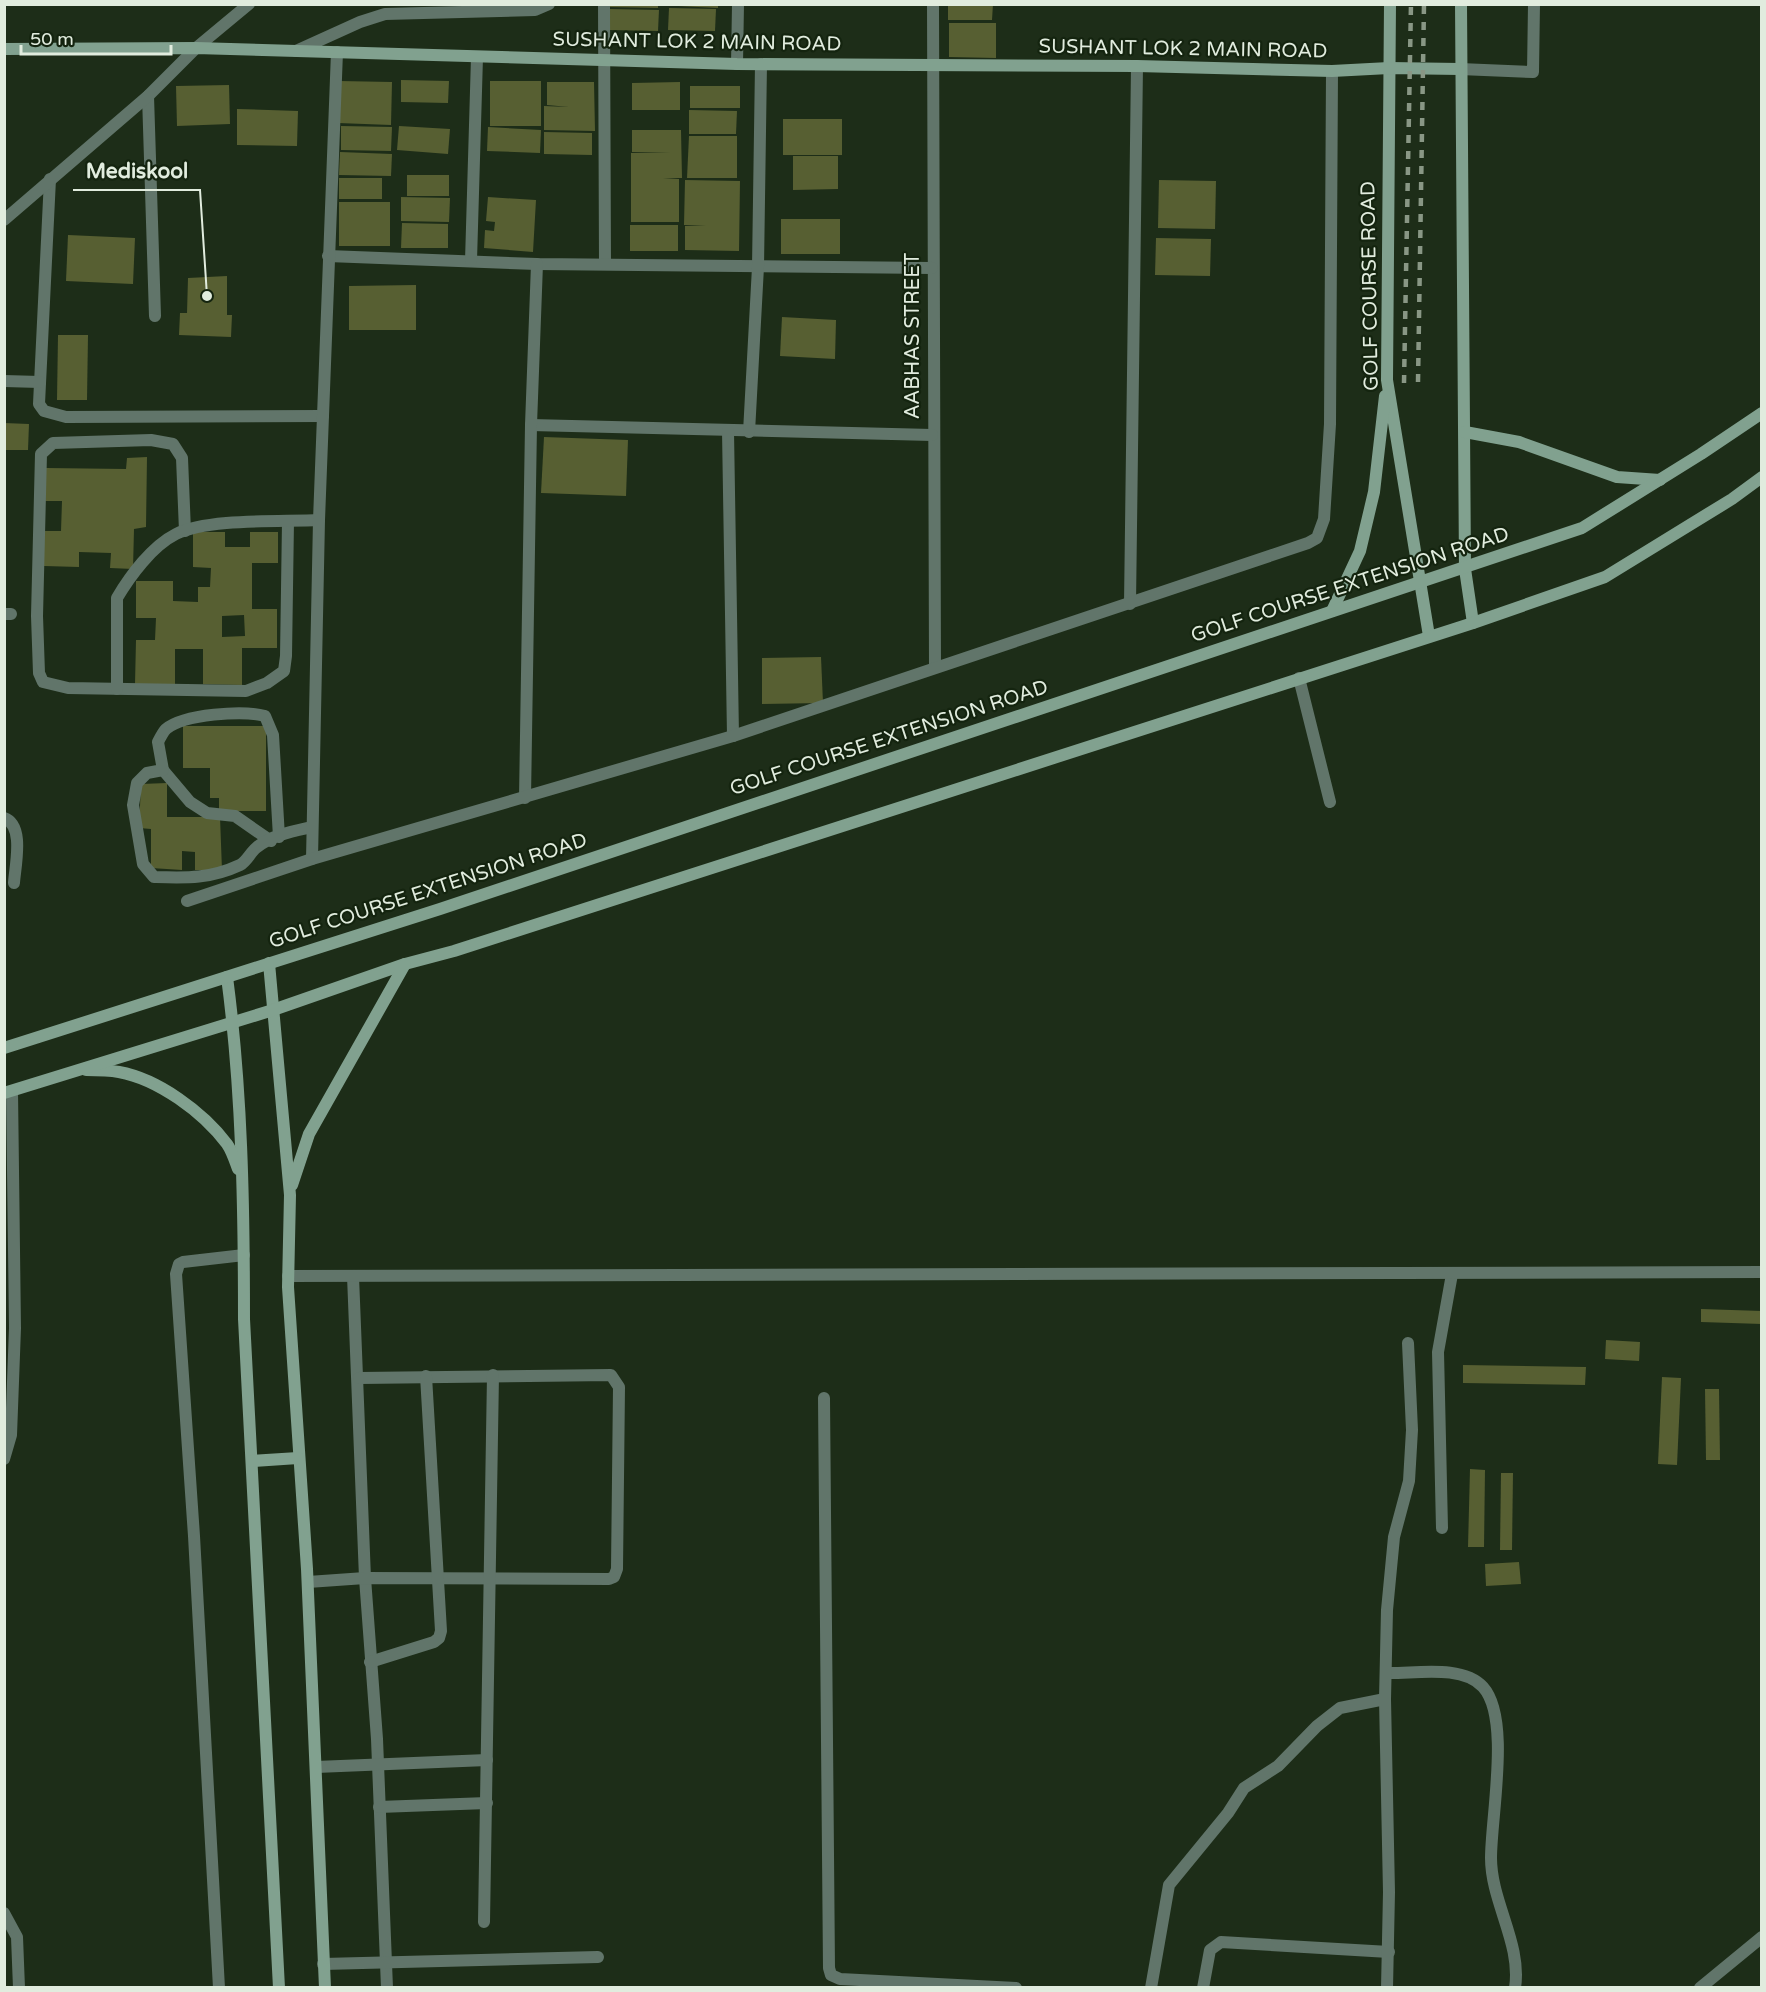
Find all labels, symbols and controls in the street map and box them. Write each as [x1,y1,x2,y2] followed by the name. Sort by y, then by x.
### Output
[21,18,171,56] scale bar
[552,27,842,57] street label: SUSHANT LOK 2 MAIN ROAD
[30,28,74,50] text: 50 m
[1038,34,1328,64] street label: SUSHANT LOK 2 MAIN ROAD
[73,151,200,190] callout: Mediskool
[86,159,188,184] text: Mediskool
[1356,181,1384,391] street label: GOLF COURSE ROAD
[901,253,925,419] street label: AABHAS STREET
[1188,522,1512,648] street label: GOLF COURSE EXTENSION ROAD
[727,675,1051,801] street label: GOLF COURSE EXTENSION ROAD
[266,828,590,954] street label: GOLF COURSE EXTENSION ROAD

